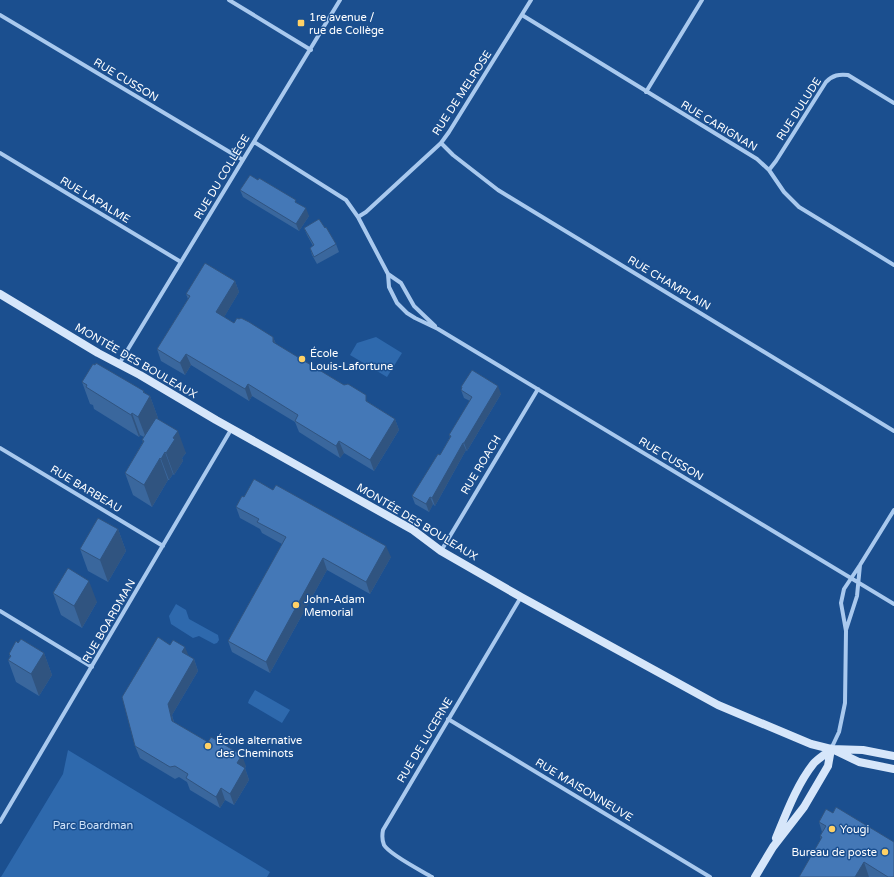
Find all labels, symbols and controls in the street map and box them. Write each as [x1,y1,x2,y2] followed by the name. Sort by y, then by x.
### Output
[309,11,384,37] place label: 1re avenue / rue de Collège
[296,18,306,28] marker: 1re avenue / rue de Collège
[430,48,494,138] street label: RUE DE MELROSE
[91,56,161,104] street label: RUE CUSSON
[774,75,824,143] street label: RUE DULUDE
[678,98,760,154] street label: RUE CARIGNAN
[191,132,253,222] street label: RUE DU COLLÈGE
[58,174,132,226] street label: RUE LAPALME
[625,253,713,313] street label: RUE CHAMPLAIN
[73,320,200,401] street label: MONTÉE DES BOULEAUX
[310,346,393,373] place label: École Louis-Lafortune
[297,354,307,364] marker: École Louis-Lafortune
[458,433,504,497] street label: RUE ROACH
[636,435,706,483] street label: RUE CUSSON
[48,463,124,515] street label: RUE BARBEAU
[354,480,480,563] street label: MONTÉE DES BOULEAUX
[80,577,138,665] street label: RUE BOARDMAN
[304,593,365,619] place label: John-Adam Memorial
[291,600,301,610] marker: John-Adam Memorial
[394,695,456,785] street label: RUE DE LUCERNE
[216,733,302,760] place label: École alternative des Cheminots
[203,741,213,751] marker: École alternative des Cheminots
[533,756,635,824] street label: RUE MAISONNEUVE
[53,819,133,832] park label: Parc Boardman
[840,823,869,836] place label: Yougi
[827,824,837,834] marker: Yougi
[792,846,877,859] place label: Bureau de poste
[880,847,890,857] marker: Bureau de poste

